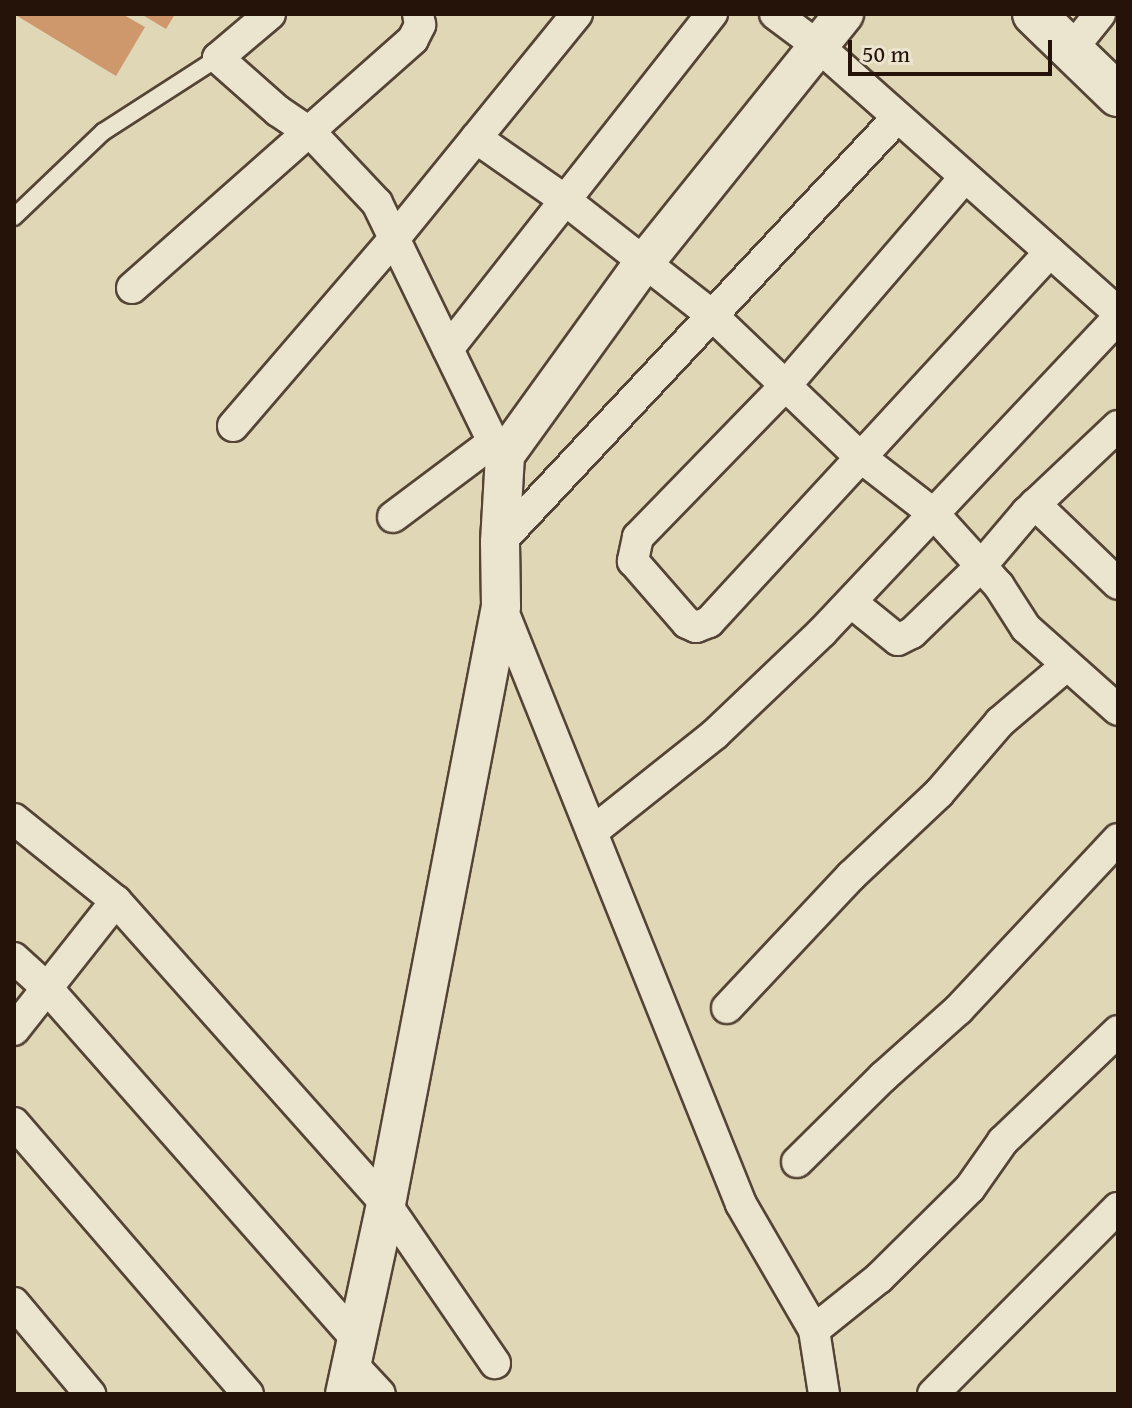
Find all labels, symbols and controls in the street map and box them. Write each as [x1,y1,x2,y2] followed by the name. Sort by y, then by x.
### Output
[852,24,1056,74] scale bar
[862,36,910,71] text: 50 m

